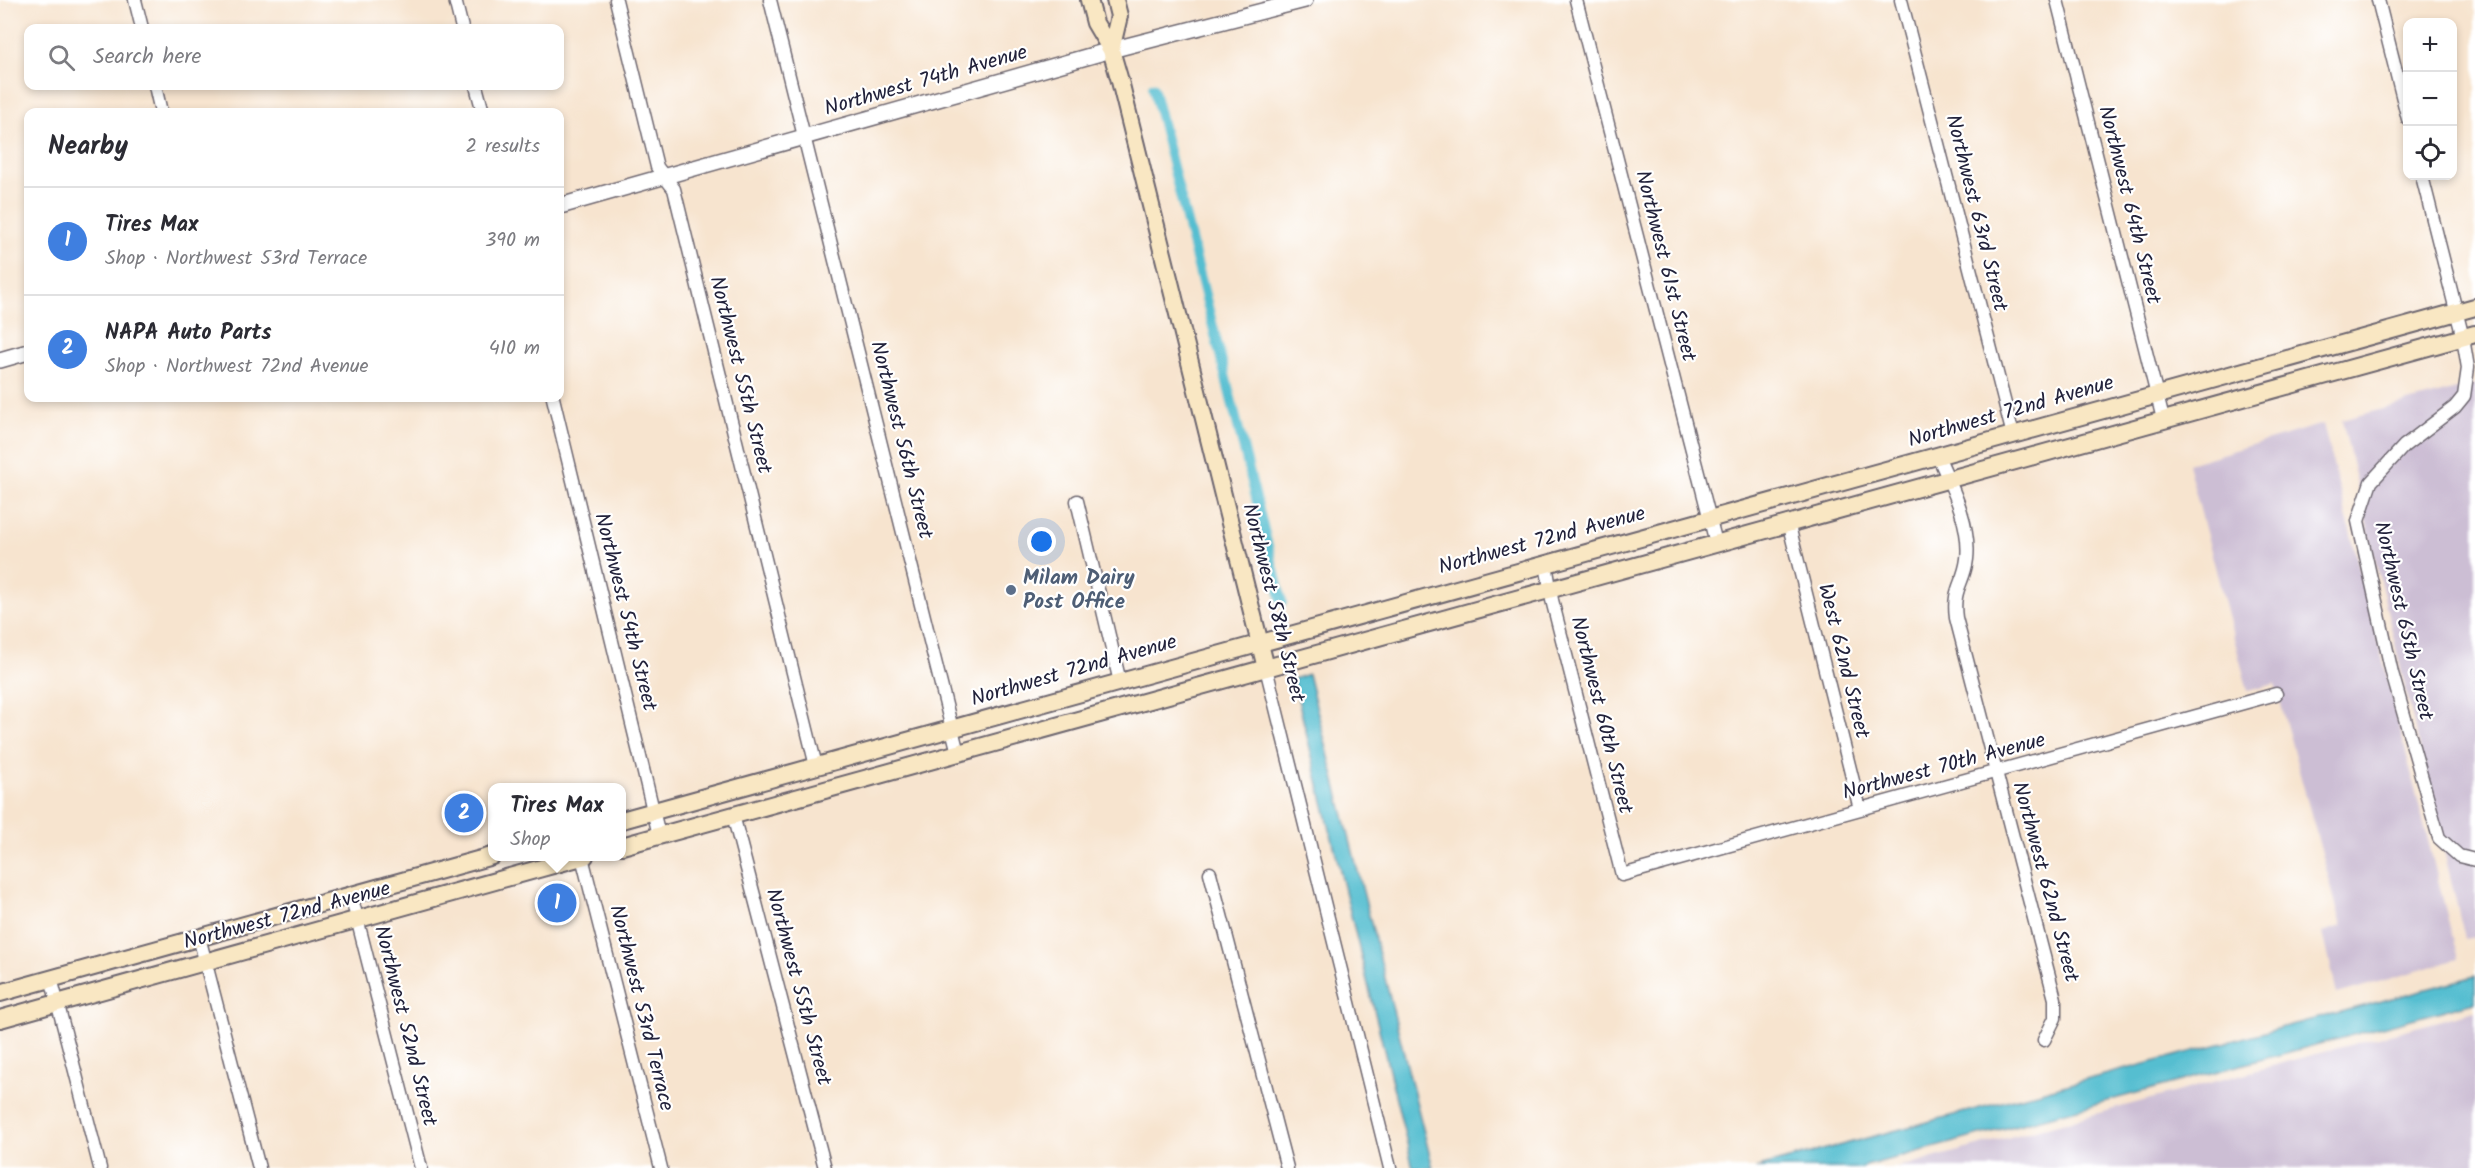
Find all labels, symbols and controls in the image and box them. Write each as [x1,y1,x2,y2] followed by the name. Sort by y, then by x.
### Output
[2403,18,2457,180] map controls
[2403,18,2457,72] button: +
[24,24,564,90] search box
[821,36,1032,126] street label: Northwest 74th Avenue
[93,40,201,75] text: Search here
[45,41,78,74] icon: search
[2403,72,2457,126] button: −
[2088,102,2170,309] street label: Northwest 64th Street
[1936,111,2017,316] street label: Northwest 63rd Street
[48,126,128,168] text: Nearby
[2403,126,2457,180] button: locate
[465,131,540,163] text: 2 results
[1625,167,1705,366] street label: Northwest 61st Street
[105,208,198,243] text: Tires Max
[64,225,71,257] text: 1
[485,225,540,257] text: 390 m
[105,243,367,275] text: Shop · Northwest 53rd Terrace
[699,273,781,478] street label: Northwest 55th Street
[105,316,272,351] text: NAPA Auto Parts
[62,333,73,365] text: 2
[489,333,540,365] text: 410 m
[860,337,942,543] street label: Northwest 56th Street
[105,351,369,383] text: Shop · Northwest 72nd Avenue
[1904,367,2118,457] street label: Northwest 72nd Avenue
[1435,497,1650,584] street label: Northwest 72nd Avenue
[1232,500,1314,707] street label: Northwest 58th Street
[584,509,666,715] street label: Northwest 54th Street
[2364,518,2442,725] street label: Northwest 65th Street
[1027,527,1056,556] your location
[1023,562,1135,619] place label: Milam Dairy Post Office
[1808,580,1878,743] street label: West 62nd Street
[1004,583,1018,597] marker: Milam Dairy Post Office
[1561,613,1642,818] street label: Northwest 60th Street
[967,626,1181,716] street label: Northwest 72nd Avenue
[1839,724,2050,810] street label: Northwest 70th Avenue
[2002,778,2088,987] street label: Northwest 62nd Street
[488,783,626,861] popup
[510,789,604,824] text: Tires Max
[444,790,484,836] pin: 2
[510,824,550,856] text: Shop
[180,872,395,959] street label: Northwest 72nd Avenue
[538,880,576,926] pin: 1
[756,885,840,1090] street label: Northwest 55th Street
[599,901,683,1115] street label: Northwest 53rd Terrace
[364,922,446,1131] street label: Northwest 52nd Street

